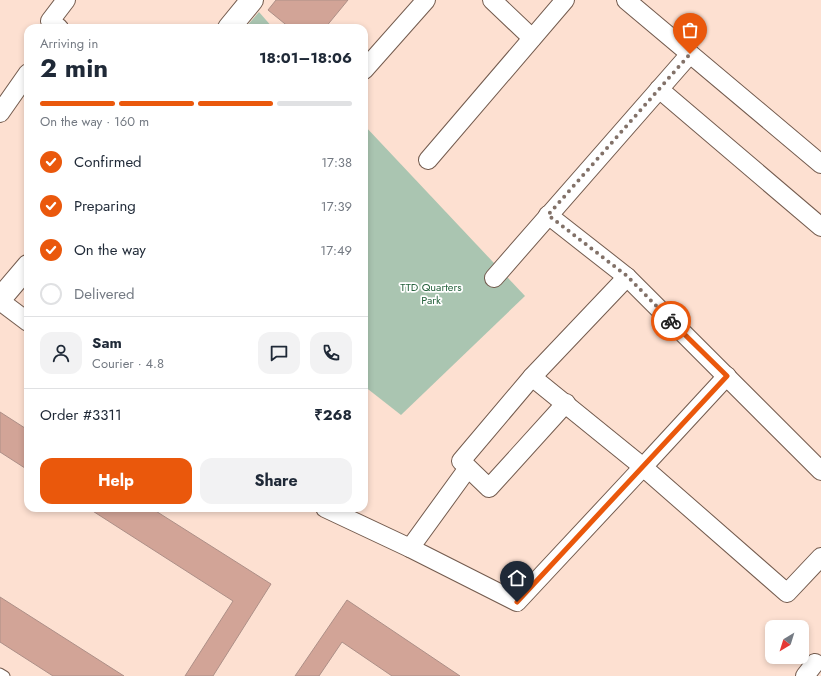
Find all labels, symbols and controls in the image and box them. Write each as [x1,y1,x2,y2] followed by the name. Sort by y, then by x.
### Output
[673,13,707,54] pin
[679,19,701,41] icon: bag
[40,34,98,53] text: Arriving in
[259,47,352,69] text: 18:01–18:06
[40,49,108,87] text: 2 min
[40,112,149,131] text: On the way · 160 m
[40,151,62,173] icon: check
[74,151,142,173] text: Confirmed
[321,153,352,172] text: 17:38
[40,195,62,217] icon: check
[74,195,136,217] text: Preparing
[321,197,352,216] text: 17:39
[40,239,62,261] icon: check
[74,239,146,261] text: On the way
[320,241,352,260] text: 17:49
[400,279,462,308] park label: TTD Quarters Park
[74,283,135,305] text: Delivered
[651,301,691,341] courier
[660,310,682,332] icon: bike
[40,332,82,374] button: person
[92,332,122,354] text: Sam
[258,332,300,374] button: chat
[310,332,352,374] button: phone
[92,354,164,373] text: Courier · 4.8
[40,404,122,426] text: Order #3311
[314,404,352,426] text: ₹268
[40,458,192,504] button: Help
[200,458,352,504] button: Share
[500,561,534,602] pin
[506,567,528,589] icon: home
[765,620,809,664] north arrow
[765,620,809,664] map controls

